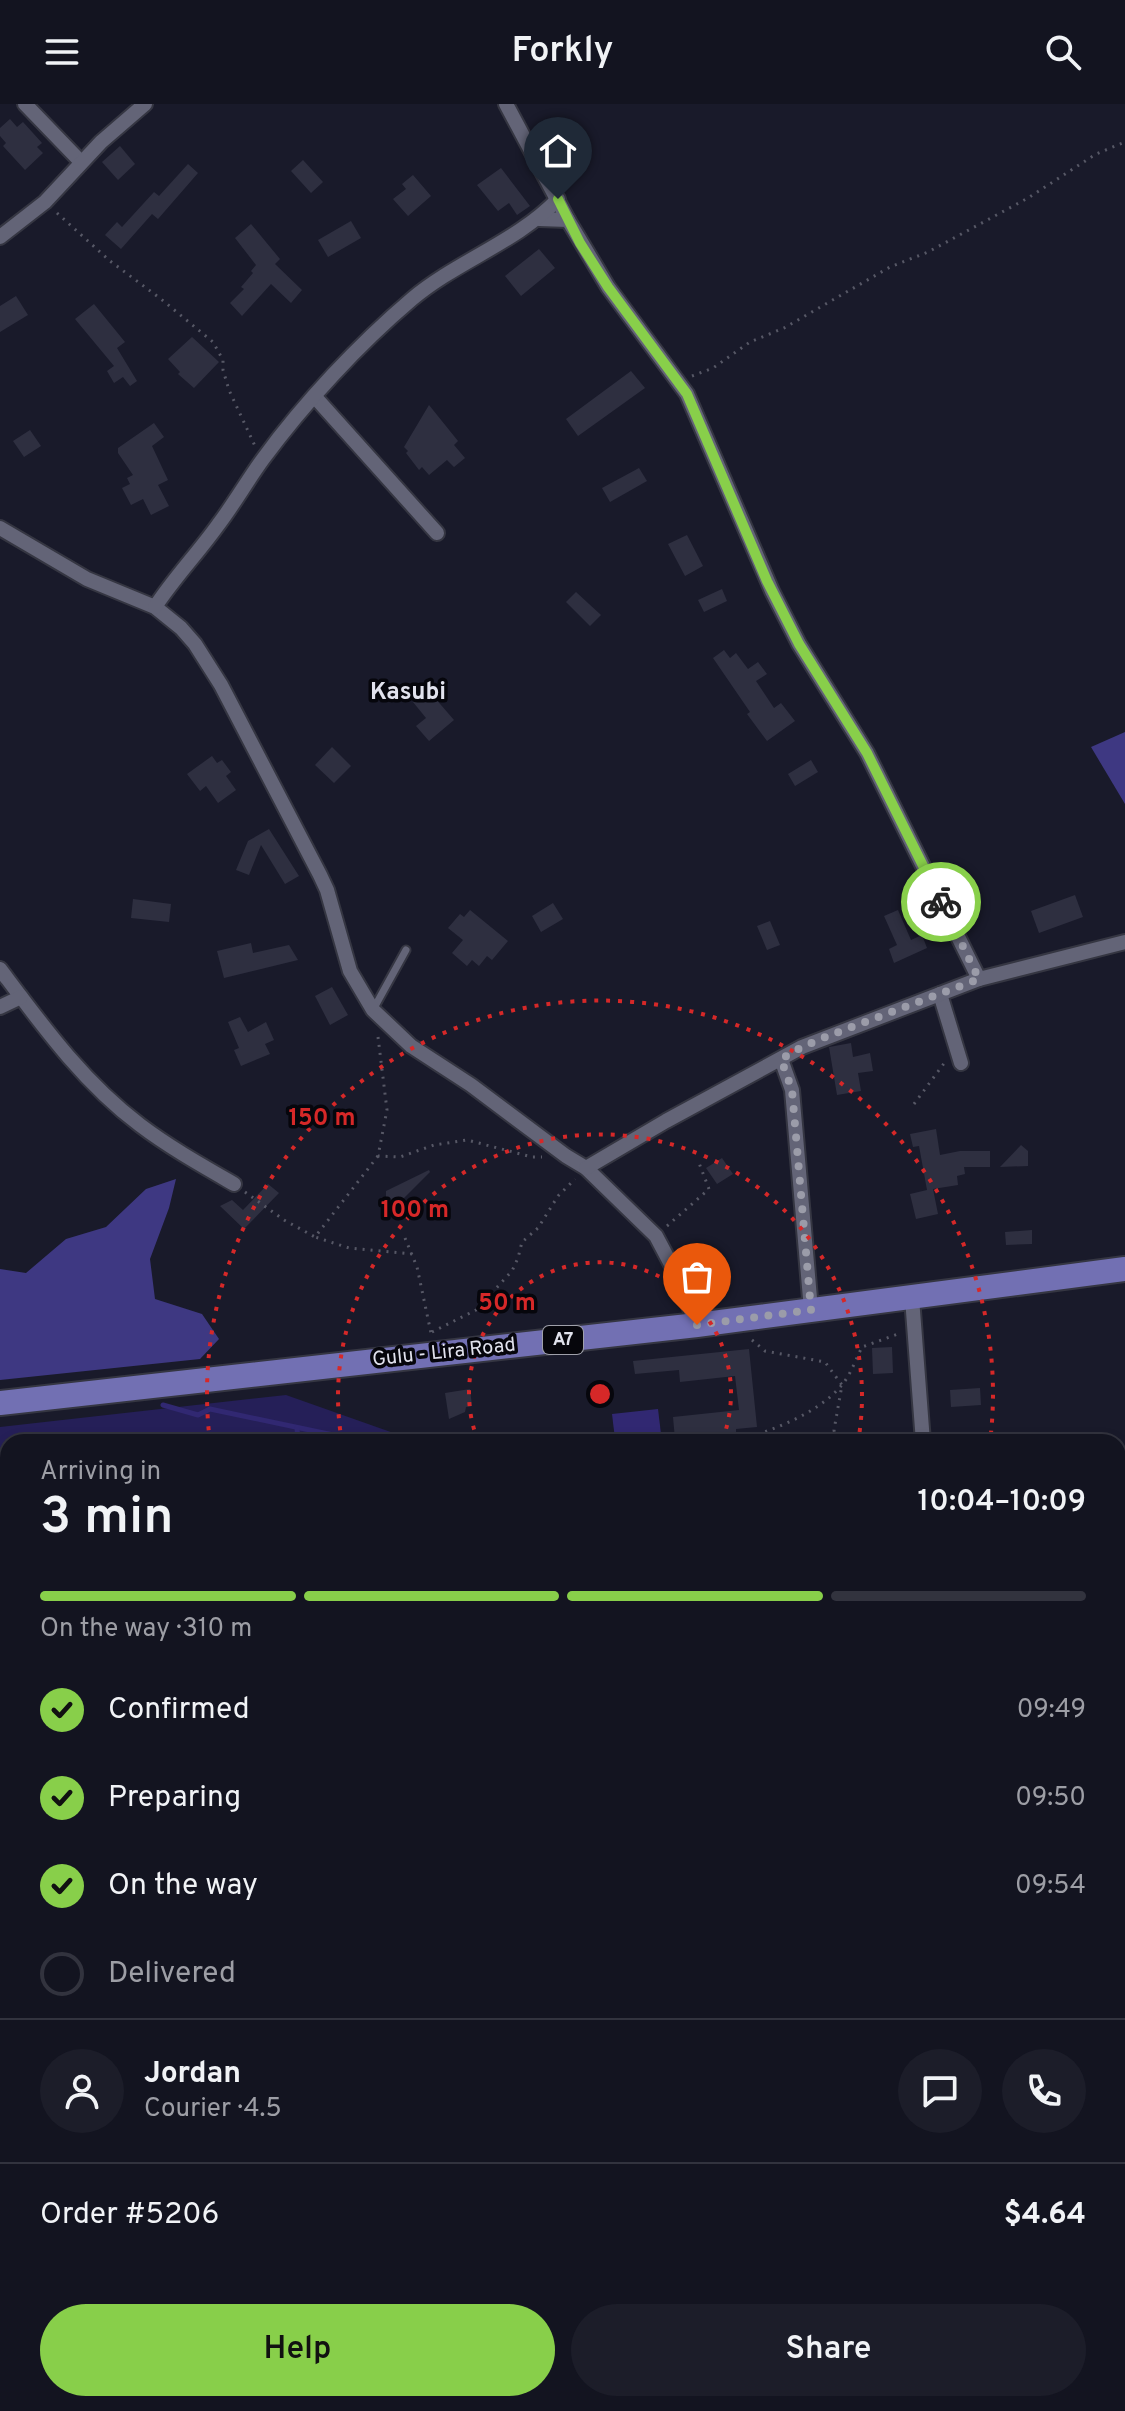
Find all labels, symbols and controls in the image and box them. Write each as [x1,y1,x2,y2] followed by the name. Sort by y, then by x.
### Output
[511,29,614,75] text: Forkly
[40,30,84,74] icon: menu
[1041,30,1085,74] icon: search
[524,117,592,199] pin
[536,129,580,173] icon: home
[370,678,446,708] district label: Kasubi
[901,862,981,942] courier
[919,880,963,924] icon: bike
[288,1104,356,1134] text: 150 m
[381,1196,449,1226] text: 100 m
[663,1243,731,1325] pin
[675,1255,719,1299] icon: bag
[478,1289,536,1319] text: 50 m
[543,1326,583,1354] road number: A7
[371,1333,517,1373] street label: Gulu - Lira Road
[586,1380,614,1408] centre of rings
[40,1456,161,1489] text: Arriving in
[918,1484,1086,1521] text: 10:04–10:09
[40,1486,173,1552] text: 3 min
[40,1613,252,1646] text: On the way · 310 m
[40,1688,84,1732] icon: check
[108,1692,250,1729] text: Confirmed
[1017,1694,1086,1727] text: 09:49
[40,1776,84,1820] icon: check
[108,1780,241,1817] text: Preparing
[1015,1782,1086,1815] text: 09:50
[40,1864,84,1908] icon: check
[108,1868,258,1905] text: On the way
[1015,1870,1086,1903] text: 09:54
[108,1956,236,1993] text: Delivered
[40,2049,124,2133] button: person
[898,2049,982,2133] button: chat
[1002,2049,1086,2133] button: phone
[144,2056,241,2093] text: Jordan
[144,2093,282,2126] text: Courier · 4.5
[40,2197,219,2234] text: Order #5206
[1004,2197,1086,2234] text: $4.64
[40,2304,555,2396] button: Help
[571,2304,1086,2396] button: Share

